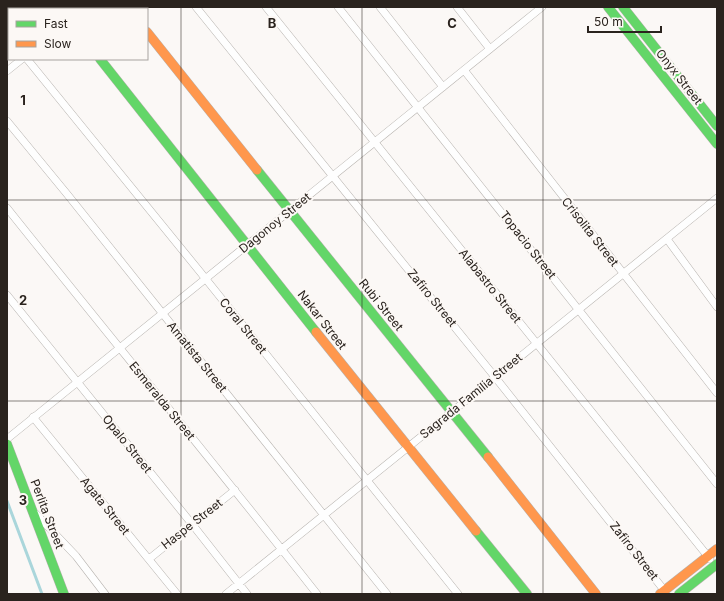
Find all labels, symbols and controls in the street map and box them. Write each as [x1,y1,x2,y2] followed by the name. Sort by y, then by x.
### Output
[8,8,148,60] legend
[588,8,661,34] scale bar
[594,14,623,29] text: 50 m
[268,15,277,31] text: B
[447,15,457,31] text: C
[44,16,68,31] text: Fast
[44,36,72,51] text: Slow
[653,46,706,108] street label: Onyx Street
[20,92,26,108] text: 1
[236,189,314,256] street label: Dagonoy Street
[559,194,622,269] street label: Crisolita Street
[497,208,560,282] street label: Topacio Street
[456,246,525,326] street label: Alabastro Street
[404,266,460,330] street label: Zafiro Street
[356,276,407,334] street label: Rubi Street
[295,287,350,352] street label: Nakar Street
[19,292,27,308] text: 2
[216,295,270,357] street label: Coral Street
[164,318,231,395] street label: Amatista Street
[417,350,525,441] street label: Sagrada Familia Street
[126,358,199,443] street label: Esmeralda Street
[99,411,156,476] street label: Opalo Street
[77,474,133,538] street label: Agata Street
[27,477,68,551] street label: Perlita Street
[19,492,27,508] text: 3
[158,495,225,552] street label: Haspe Street
[607,518,662,583] street label: Zafiro Street

